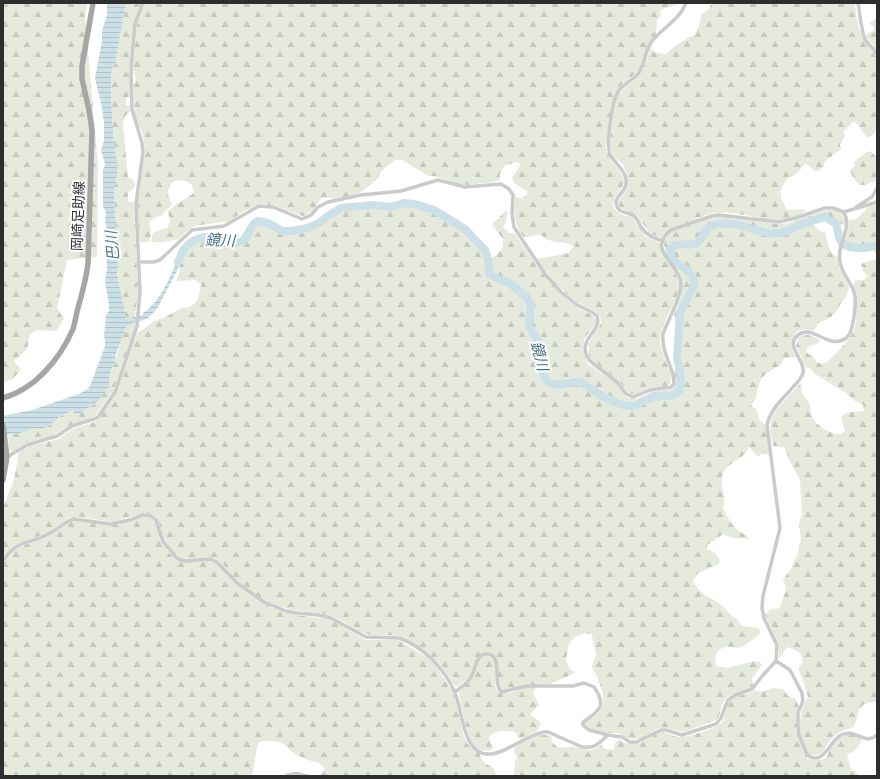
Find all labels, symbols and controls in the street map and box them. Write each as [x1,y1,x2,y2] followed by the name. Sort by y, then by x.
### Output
[68,181,88,251] street label: 岡崎足助線
[101,228,123,262] water label: 巴川
[205,230,237,250] water label: 鏡川
[527,339,553,375] water label: 鏡川

